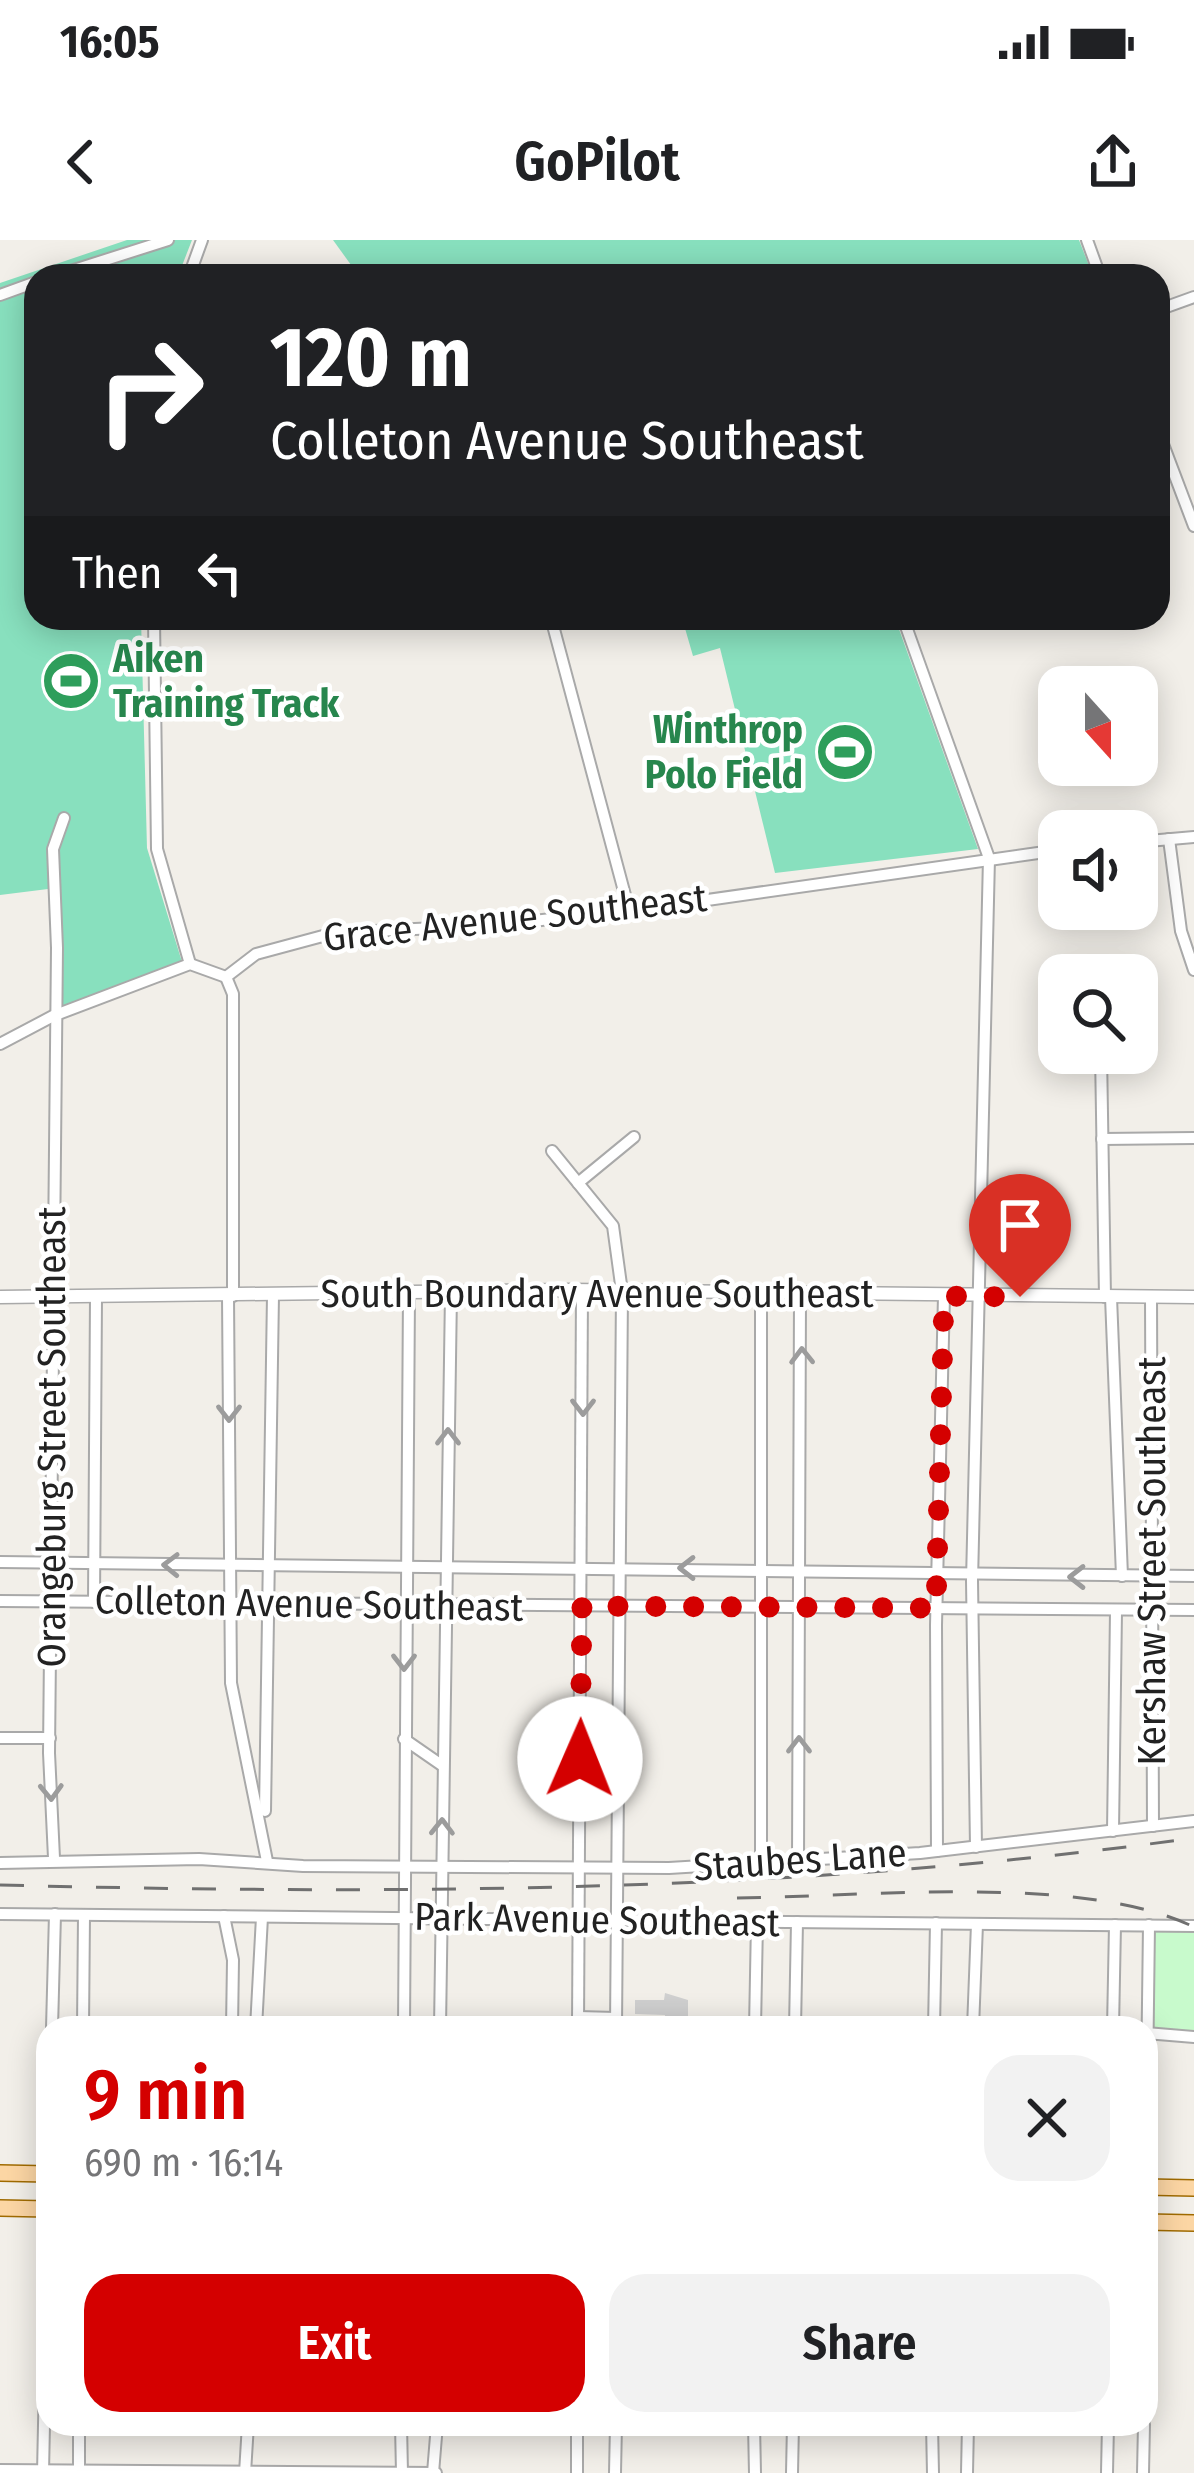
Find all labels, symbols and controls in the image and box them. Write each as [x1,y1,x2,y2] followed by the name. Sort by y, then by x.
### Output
[60,15,160,69] text: 16:05
[48,129,114,195] icon: back
[1080,129,1146,195] icon: share
[514,130,680,194] text: GoPilot
[270,307,472,408] text: 120 m
[72,312,228,468] icon: right
[270,409,864,473] text: Colleton Avenue Southeast
[187,540,253,606] icon: left
[72,546,163,600] text: Then
[112,636,341,727] place label: Aiken Training Track
[40,650,102,712] sports icon: Aiken Training Track
[1038,666,1158,786] north arrow
[1038,666,1158,1074] map controls
[645,707,803,798] place label: Winthrop Polo Field
[814,721,876,783] sports icon: Winthrop Polo Field
[1038,810,1158,930] button: sound
[321,875,709,961] street label: Grace Avenue Southeast
[1038,954,1158,1074] button: search
[969,1174,1071,1297] pin
[987,1192,1053,1258] icon: arrive
[29,1206,75,1668] street label: Orangeburg Street Southeast
[321,1271,874,1317] street label: South Boundary Avenue Southeast
[789,1346,815,1365] one-way arrow
[1129,1356,1175,1766] street label: Kershaw Street Southeast
[570,1399,596,1417] one-way arrow
[216,1405,242,1423] one-way arrow
[435,1427,461,1446] one-way arrow
[161,1553,180,1579] one-way arrow
[677,1555,695,1581] one-way arrow
[1067,1564,1085,1590] one-way arrow
[94,1577,524,1631] street label: Colleton Avenue Southeast
[391,1654,417,1672] one-way arrow
[517,1696,643,1822] position arrow
[786,1735,812,1753] one-way arrow
[37,1783,63,1802] one-way arrow
[428,1817,454,1836] one-way arrow
[692,1830,908,1890] street label: Staubes Lane
[414,1894,780,1946] street label: Park Avenue Southeast
[84,2052,247,2138] text: 9 min
[984,2055,1110,2181] button: close
[84,2140,283,2186] text: 690 m · 16:14
[84,2274,585,2412] button: Exit
[609,2274,1110,2412] button: Share

